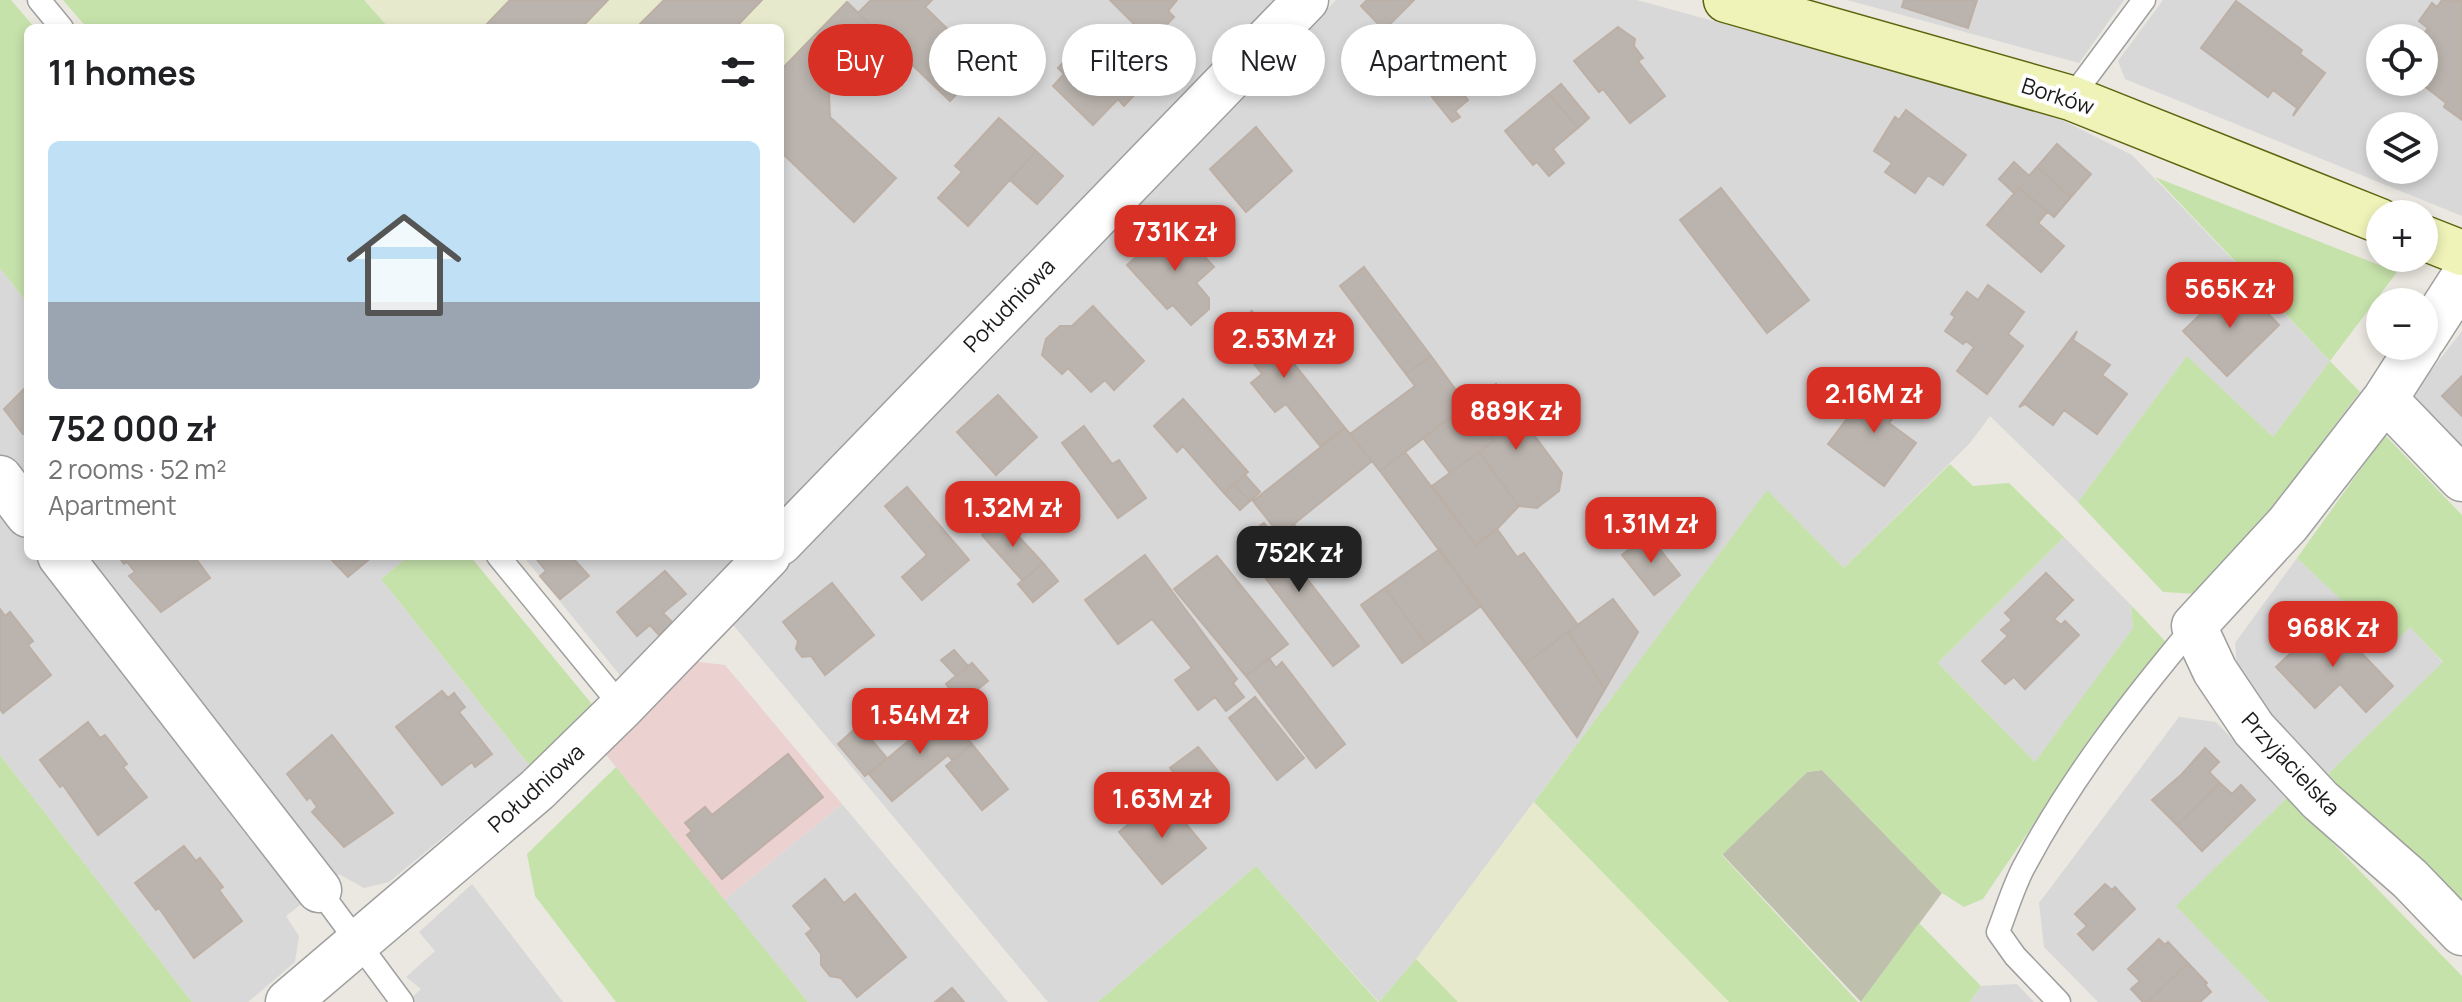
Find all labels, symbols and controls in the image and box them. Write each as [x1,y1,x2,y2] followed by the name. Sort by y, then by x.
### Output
[808,24,913,96] chip: Buy
[929,24,1046,96] chip: Rent
[1062,24,1196,96] chip: Filters
[1212,24,1325,96] chip: New
[1341,24,1536,96] chip: Apartment
[2366,24,2438,360] map controls
[2366,24,2438,96] button: locate
[48,49,196,95] text: 11 homes
[716,50,760,94] icon: filters
[2018,70,2098,122] street label: Borków
[2366,112,2438,184] button: layers
[332,193,476,337] icon: home
[2366,200,2438,272] button: +
[1101,205,1249,273] pin: 731K zł
[1132,213,1218,249] text: 731K zł
[957,251,1061,359] street label: Południowa
[2156,262,2304,330] pin: 565K zł
[2184,270,2276,306] text: 565K zł
[2366,288,2438,360] button: −
[1201,312,1367,380] pin: 2.53M zł
[1232,320,1336,356] text: 2.53M zł
[1791,367,1957,435] pin: 2.16M zł
[1825,375,1923,411] text: 2.16M zł
[1442,384,1590,452] pin: 889K zł
[1470,392,1562,428] text: 889K zł
[48,405,216,451] text: 752 000 zł
[48,451,227,487] text: 2 rooms · 52 m²
[930,481,1096,549] pin: 1.32M zł
[48,487,177,523] text: Apartment
[963,489,1063,525] text: 1.32M zł
[1568,497,1734,565] pin: 1.31M zł
[1603,505,1699,541] text: 1.31M zł
[1225,526,1373,594] pin: 752K zł
[1255,534,1343,570] text: 752K zł
[2259,601,2407,669] pin: 968K zł
[2287,609,2379,645] text: 968K zł
[837,688,1003,756] pin: 1.54M zł
[870,696,970,732] text: 1.54M zł
[2235,706,2347,822] street label: Przyjacielska
[481,737,591,839] street label: Południowa
[1079,772,1245,840] pin: 1.63M zł
[1112,780,1212,816] text: 1.63M zł

